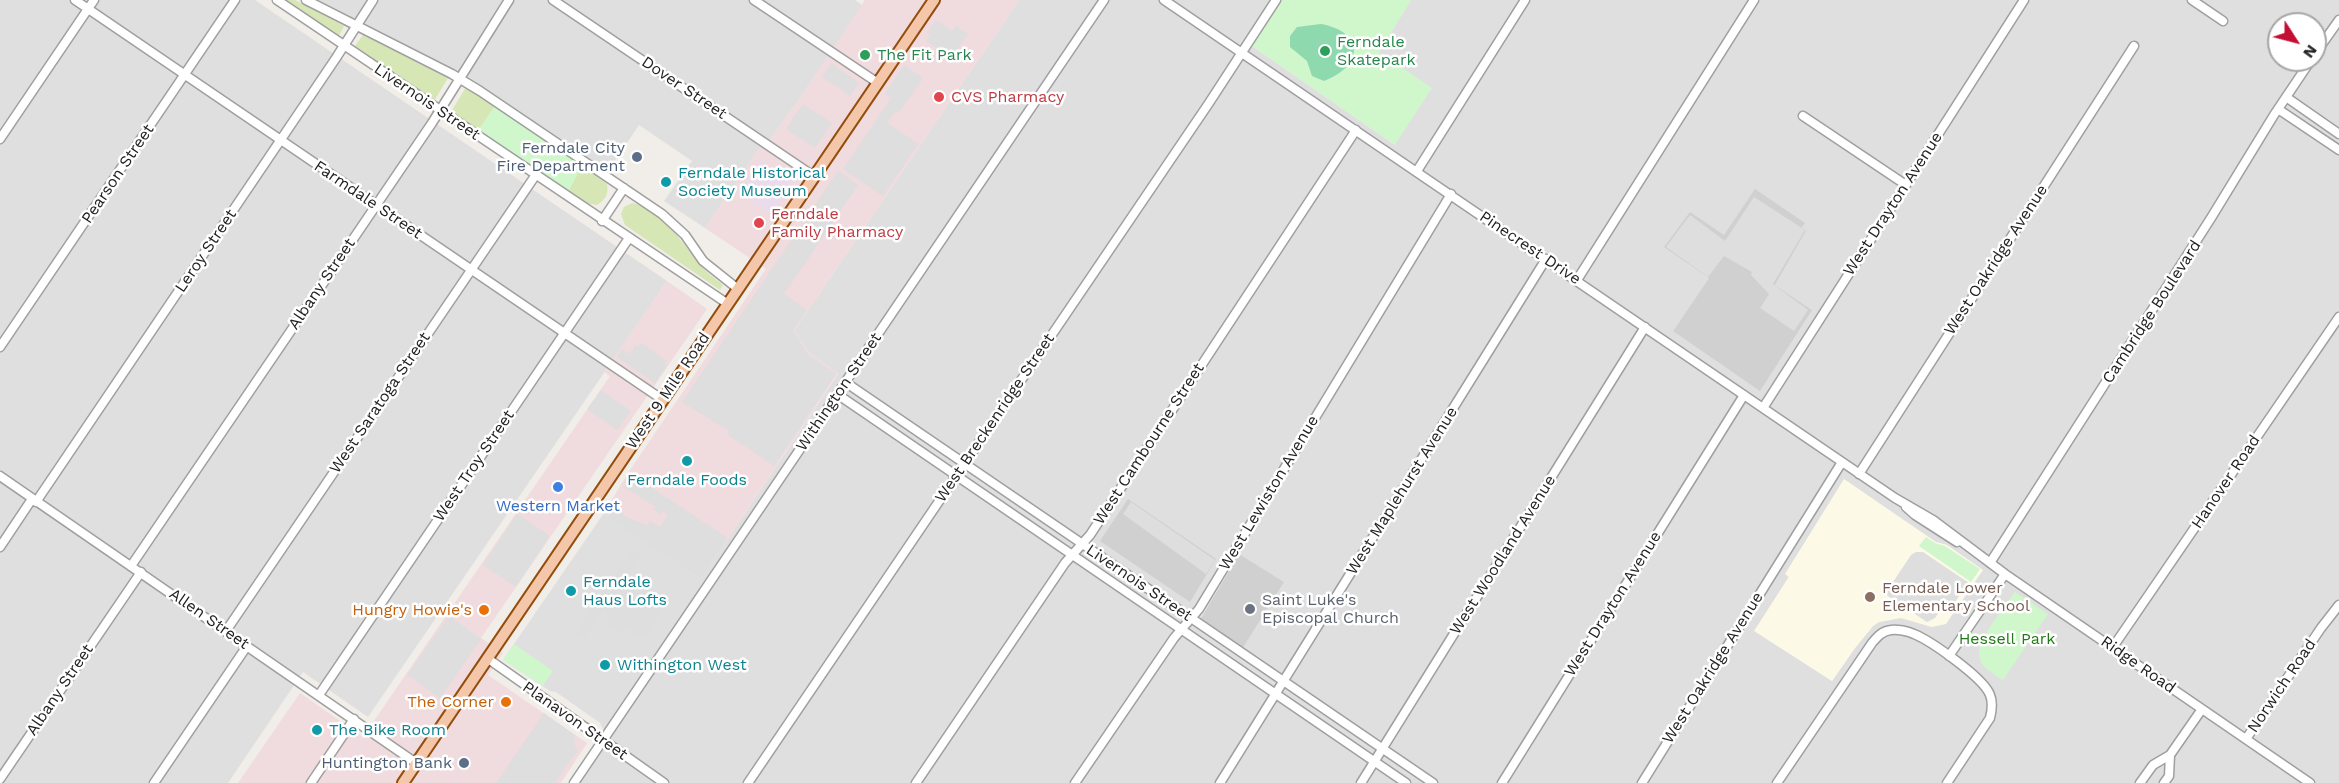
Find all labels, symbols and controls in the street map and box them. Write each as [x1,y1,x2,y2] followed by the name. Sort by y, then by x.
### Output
[2267,12,2327,72] north arrow
[1337,32,1416,70] place label: Ferndale Skatepark
[2299,41,2322,62] text: N
[1318,44,1332,58] marker: Ferndale Skatepark
[877,45,972,65] place label: The Fit Park
[858,48,872,62] marker: The Fit Park
[638,52,730,124] street label: Dover Street
[370,59,484,145] street label: Livernois Street
[951,87,1064,107] place label: CVS Pharmacy
[932,90,946,104] marker: CVS Pharmacy
[78,121,158,227] street label: Pearson Street
[1839,129,1947,279] street label: West Drayton Avenue
[496,138,625,176] place label: Ferndale City Fire Department
[630,150,644,164] marker: Ferndale City Fire Department
[310,157,426,243] street label: Farmdale Street
[678,163,826,201] place label: Ferndale Historical Society Museum
[659,175,673,189] marker: Ferndale Historical Society Museum
[1940,181,2052,339] street label: West Oakridge Avenue
[771,204,903,242] place label: Ferndale Family Pharmacy
[171,206,241,296] street label: Leroy Street
[1476,207,1584,289] street label: Pinecrest Drive
[752,216,766,230] marker: Ferndale Family Pharmacy
[284,235,360,333] street label: Albany Street
[2099,237,2205,387] street label: Cambridge Boulevard
[326,329,434,477] street label: West Saratoga Street
[622,329,714,453] street label: West 9 Mile Road
[792,329,886,455] street label: Withington Street
[931,330,1059,506] street label: West Breckenridge Street
[1090,360,1208,528] street label: West Cambourne Street
[1342,403,1462,579] street label: West Maplehurst Avenue
[429,406,519,526] street label: West Troy Street
[1215,412,1323,574] street label: West Lewiston Avenue
[2188,432,2264,532] street label: Hanover Road
[680,454,694,468] marker: Ferndale Foods
[627,470,747,490] place label: Ferndale Foods
[1446,472,1560,638] street label: West Woodland Avenue
[551,480,565,494] marker: Western Market
[496,496,620,516] place label: Western Market
[1560,528,1666,680] street label: West Drayton Avenue
[1082,540,1196,626] street label: Livernois Street
[583,572,667,610] place label: Ferndale Haus Lofts
[1882,578,2030,616] place label: Ferndale Lower Elementary School
[165,584,253,654] street label: Allen Street
[564,584,578,598] marker: Ferndale Haus Lofts
[1658,589,1768,747] street label: West Oakridge Avenue
[1262,590,1399,628] place label: Saint Luke's Episcopal Church
[1863,590,1877,604] marker: Ferndale Lower Elementary School
[352,600,472,620] place label: Hungry Howie's
[1243,602,1257,616] marker: Saint Luke's Episcopal Church
[477,603,491,617] marker: Hungry Howie's
[1959,629,2055,649] park label: Hessell Park
[2097,632,2179,698] street label: Ridge Road
[2244,636,2320,736] street label: Norwich Road
[22,641,98,739] street label: Albany Street
[617,655,747,675] place label: Withington West
[598,658,612,672] marker: Withington West
[519,678,631,764] street label: Planavon Street
[407,692,494,712] place label: The Corner
[499,695,513,709] marker: The Corner
[329,720,446,740] place label: The Bike Room
[310,723,324,737] marker: The Bike Room
[321,753,452,773] place label: Huntington Bank
[457,756,471,770] marker: Huntington Bank

